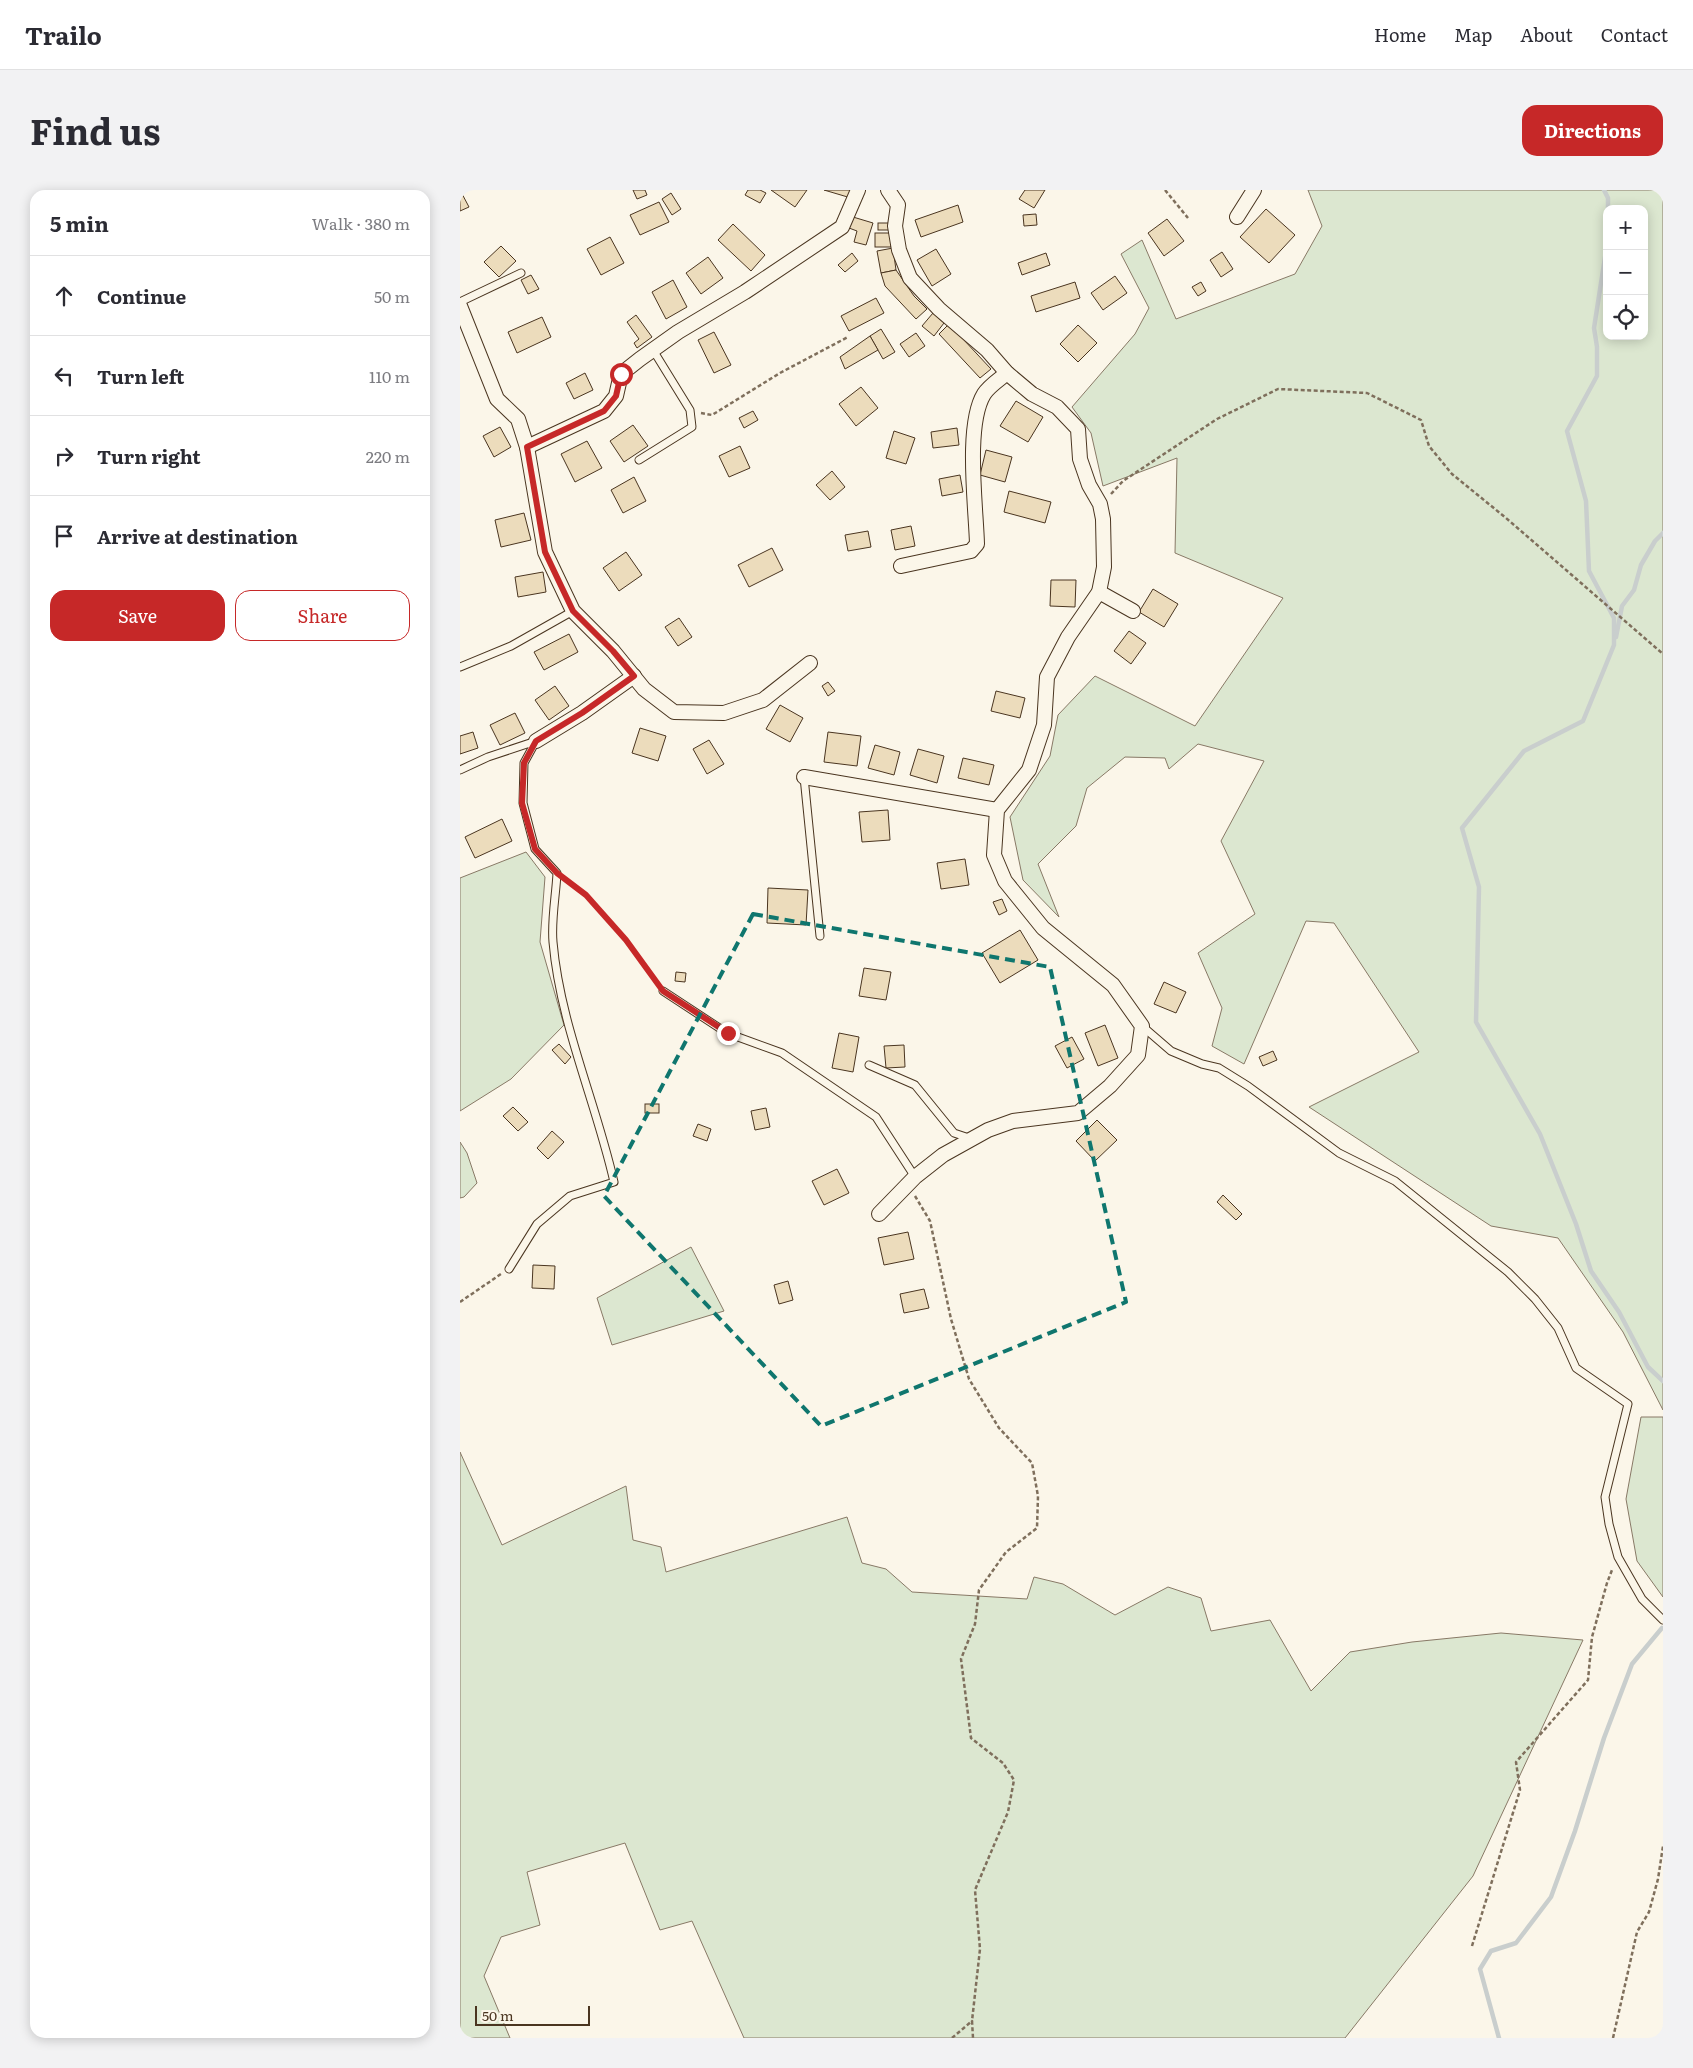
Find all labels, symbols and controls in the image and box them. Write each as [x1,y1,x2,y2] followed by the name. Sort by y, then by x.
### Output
[25,17,102,52] text: Trailo
[1374,21,1426,48] text: Home
[1454,21,1492,48] text: Map
[1520,21,1573,48] text: About
[1601,21,1668,48] text: Contact
[30,104,160,156] text: Find us
[1522,105,1663,156] button: Directions
[1603,205,1648,340] map controls
[1603,205,1648,250] button: +
[50,207,109,238] text: 5 min
[312,211,410,235] text: Walk · 380 m
[1603,250,1648,295] button: −
[50,282,78,310] icon: ahead
[97,282,186,310] text: Continue
[374,284,410,308] text: 50 m
[1603,295,1648,340] button: locate
[50,362,78,390] icon: left
[97,362,184,390] text: Turn left
[610,363,633,386] route start
[369,364,410,388] text: 110 m
[50,442,78,470] icon: right
[97,442,201,470] text: Turn right
[366,444,410,468] text: 220 m
[50,522,78,550] icon: arrive
[97,522,298,550] text: Arrive at destination
[50,590,225,641] button: Save
[235,590,410,641] button: Share
[717,1022,740,1045] route end
[475,2003,590,2026] scale bar
[482,2005,514,2025] text: 50 m

